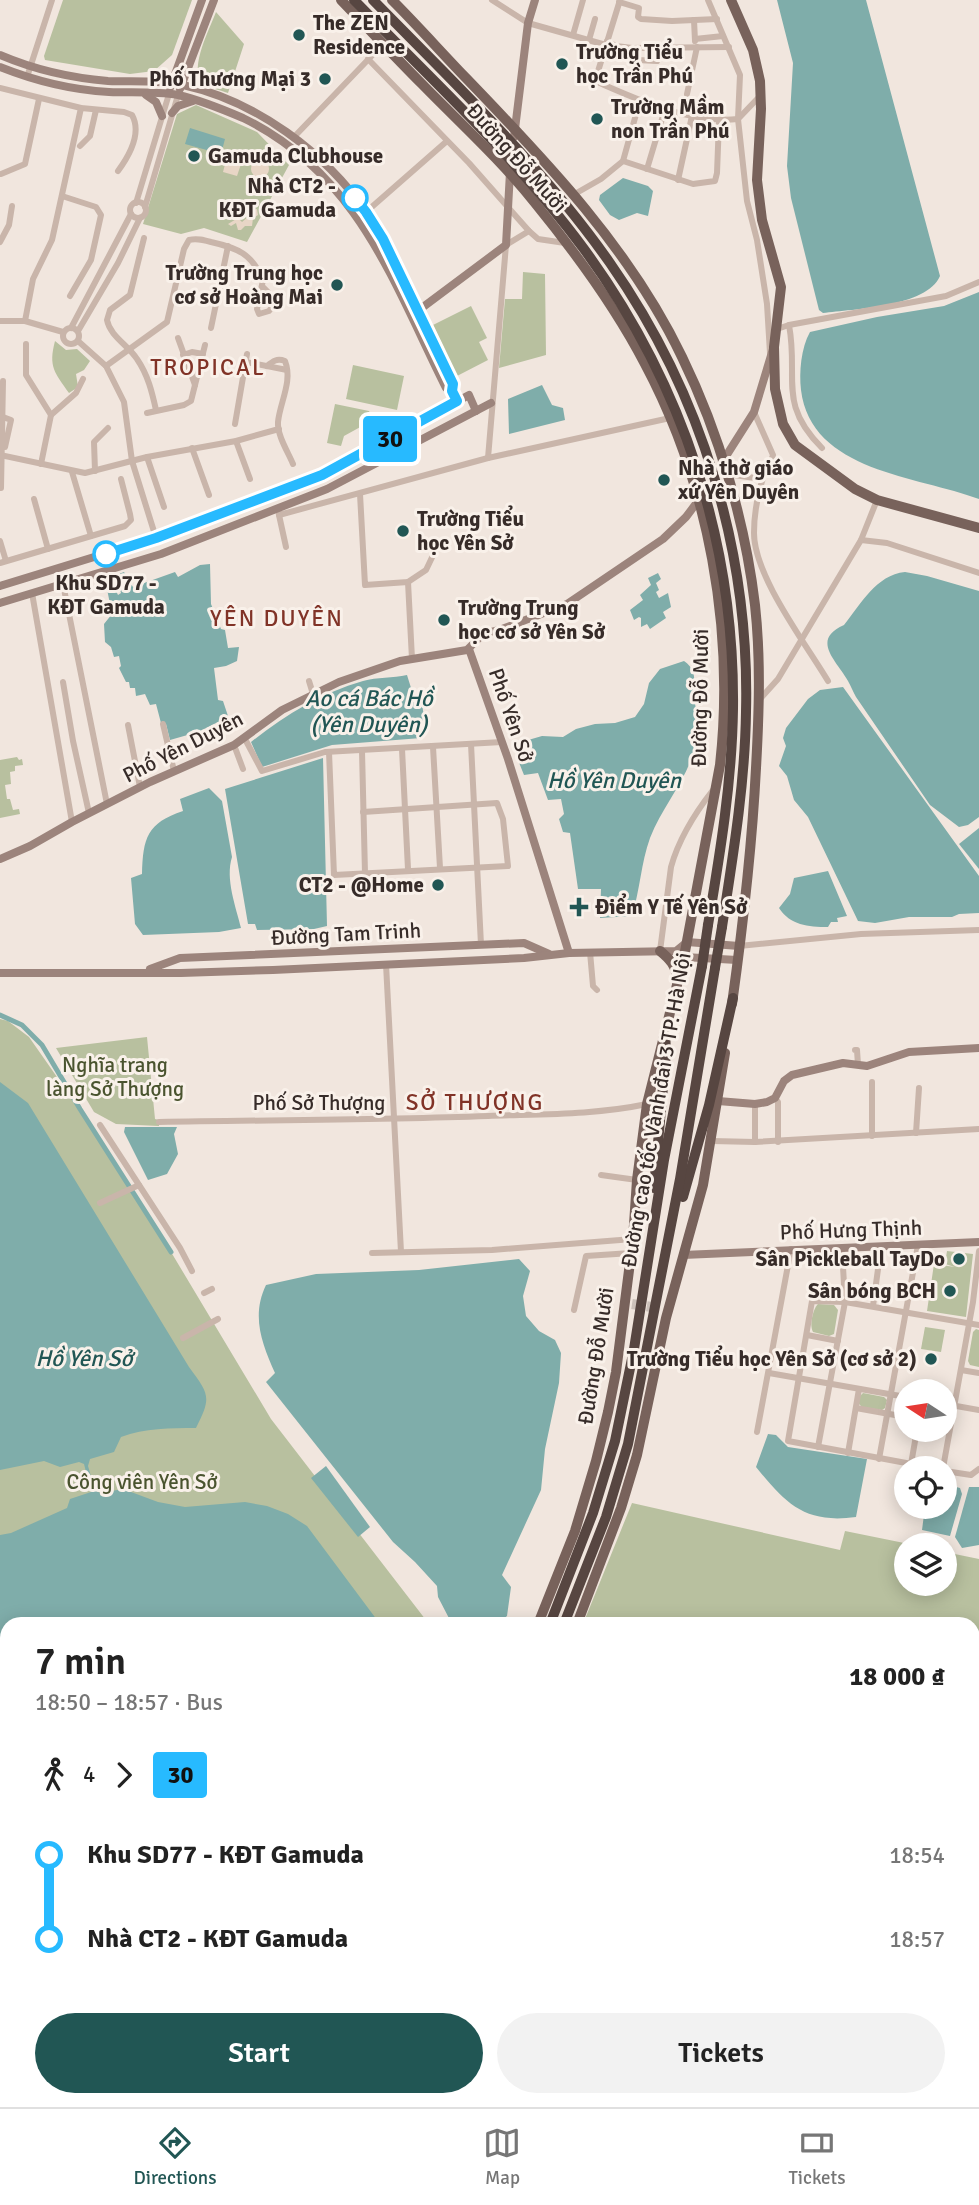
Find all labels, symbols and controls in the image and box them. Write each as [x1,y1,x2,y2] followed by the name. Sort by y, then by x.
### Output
[313,10,405,60] place label: The ZEN Residence
[291,27,307,43] marker: The ZEN Residence
[576,38,693,89] place label: Trường Tiểu học Trần Phú
[554,56,570,72] marker: Trường Tiểu học Trần Phú
[149,65,311,92] place label: Phố Thương Mại 3
[317,71,333,87] marker: Phố Thương Mại 3
[611,93,730,144] place label: Trường Mầm non Trần Phú
[461,98,573,218] street label: Đường Đỗ Mười
[589,111,605,127] marker: Trường Mầm non Trần Phú
[208,143,383,169] place label: Gamuda Clubhouse
[186,148,202,164] marker: Gamuda Clubhouse
[219,173,336,223] place label: Nhà CT2 - KĐT Gamuda
[342,185,368,211] marker: Nhà CT2 - KĐT Gamuda
[166,260,323,310] place label: Trường Trung học cơ sở Hoàng Mai
[329,277,345,293] marker: Trường Trung học cơ sở Hoàng Mai
[150,353,266,382] district label: TROPICAL
[358,416,422,462] line badge: 30
[377,424,403,454] text: 30
[678,455,799,505] place label: Nhà thờ giáo xứ Yên Duyên
[656,472,672,488] marker: Nhà thờ giáo xứ Yên Duyên
[417,505,524,556] place label: Trường Tiểu học Yên Sở
[395,523,411,539] marker: Trường Tiểu học Yên Sở
[93,541,119,567] marker: Khu SD77 - KĐT Gamuda
[47,570,165,620] place label: Khu SD77 - KĐT Gamuda
[458,595,606,645] place label: Trường Trung học cơ sở Yên Sở
[210,604,344,633] district label: YÊN DUYÊN
[436,612,452,628] marker: Trường Trung học cơ sở Yên Sở
[686,629,714,767] street label: Đường Đỗ Mười
[483,665,539,765] street label: Phố Yên Sở
[305,684,436,739] water label: Ao cá Bác Hồ (Yên Duyên)
[118,706,248,788] street label: Phố Yên Duyên
[547,766,683,795] water label: Hồ Yên Duyên
[299,872,424,898] place label: CT2 - @Home
[430,877,446,893] marker: CT2 - @Home
[595,893,748,920] place label: Điểm Y Tế Yên Sở
[569,897,589,917] marker: Điểm Y Tế Yên Sở
[270,917,422,951] street label: Đường Tam Trinh
[615,950,697,1270] street label: Đường cao tốc Vành đai 3 TP. Hà Nội
[46,1052,184,1102] park label: Nghĩa trang làng Sở Thượng
[406,1088,544,1117] district label: SỞ THƯỢNG
[253,1090,385,1116] street label: Phố Sở Thượng
[779,1215,923,1245] street label: Phố Hưng Thịnh
[756,1246,945,1272] place label: Sân Pickleball TayDo
[951,1251,967,1267] marker: Sân Pickleball TayDo
[808,1278,936,1304] place label: Sân bóng BCH
[942,1283,958,1299] marker: Sân bóng BCH
[572,1286,620,1426] street label: Đường Đỗ Mười
[36,1344,135,1373] water label: Hồ Yên Sở
[627,1345,917,1372] place label: Trường Tiểu học Yên Sở (cơ sở 2)
[923,1351,939,1367] marker: Trường Tiểu học Yên Sở (cơ sở 2)
[894,1379,957,1442] north arrow
[894,1379,957,1596] map controls
[894,1456,957,1519] button: locate
[67,1469,217,1495] park label: Công viên Yên Sở
[894,1533,957,1596] button: layers
[35,1638,126,1685] text: 7 min
[849,1661,945,1693] text: 18 000 ₫
[35,1688,223,1717] text: 18:50 – 18:57 · Bus
[35,1756,73,1794] icon: walk
[105,1756,143,1794] icon: forward
[83,1760,95,1789] text: 4
[167,1760,193,1790] text: 30
[87,1839,364,1871] text: Khu SD77 - KĐT Gamuda
[889,1841,945,1870] text: 18:54
[87,1923,348,1955] text: Nhà CT2 - KĐT Gamuda
[889,1925,945,1954] text: 18:57
[35,2013,483,2093] button: Start
[497,2013,945,2093] button: Tickets
[133,2124,217,2190] tab: Directions
[483,2124,521,2190] tab: Map
[788,2124,846,2190] tab: Tickets

